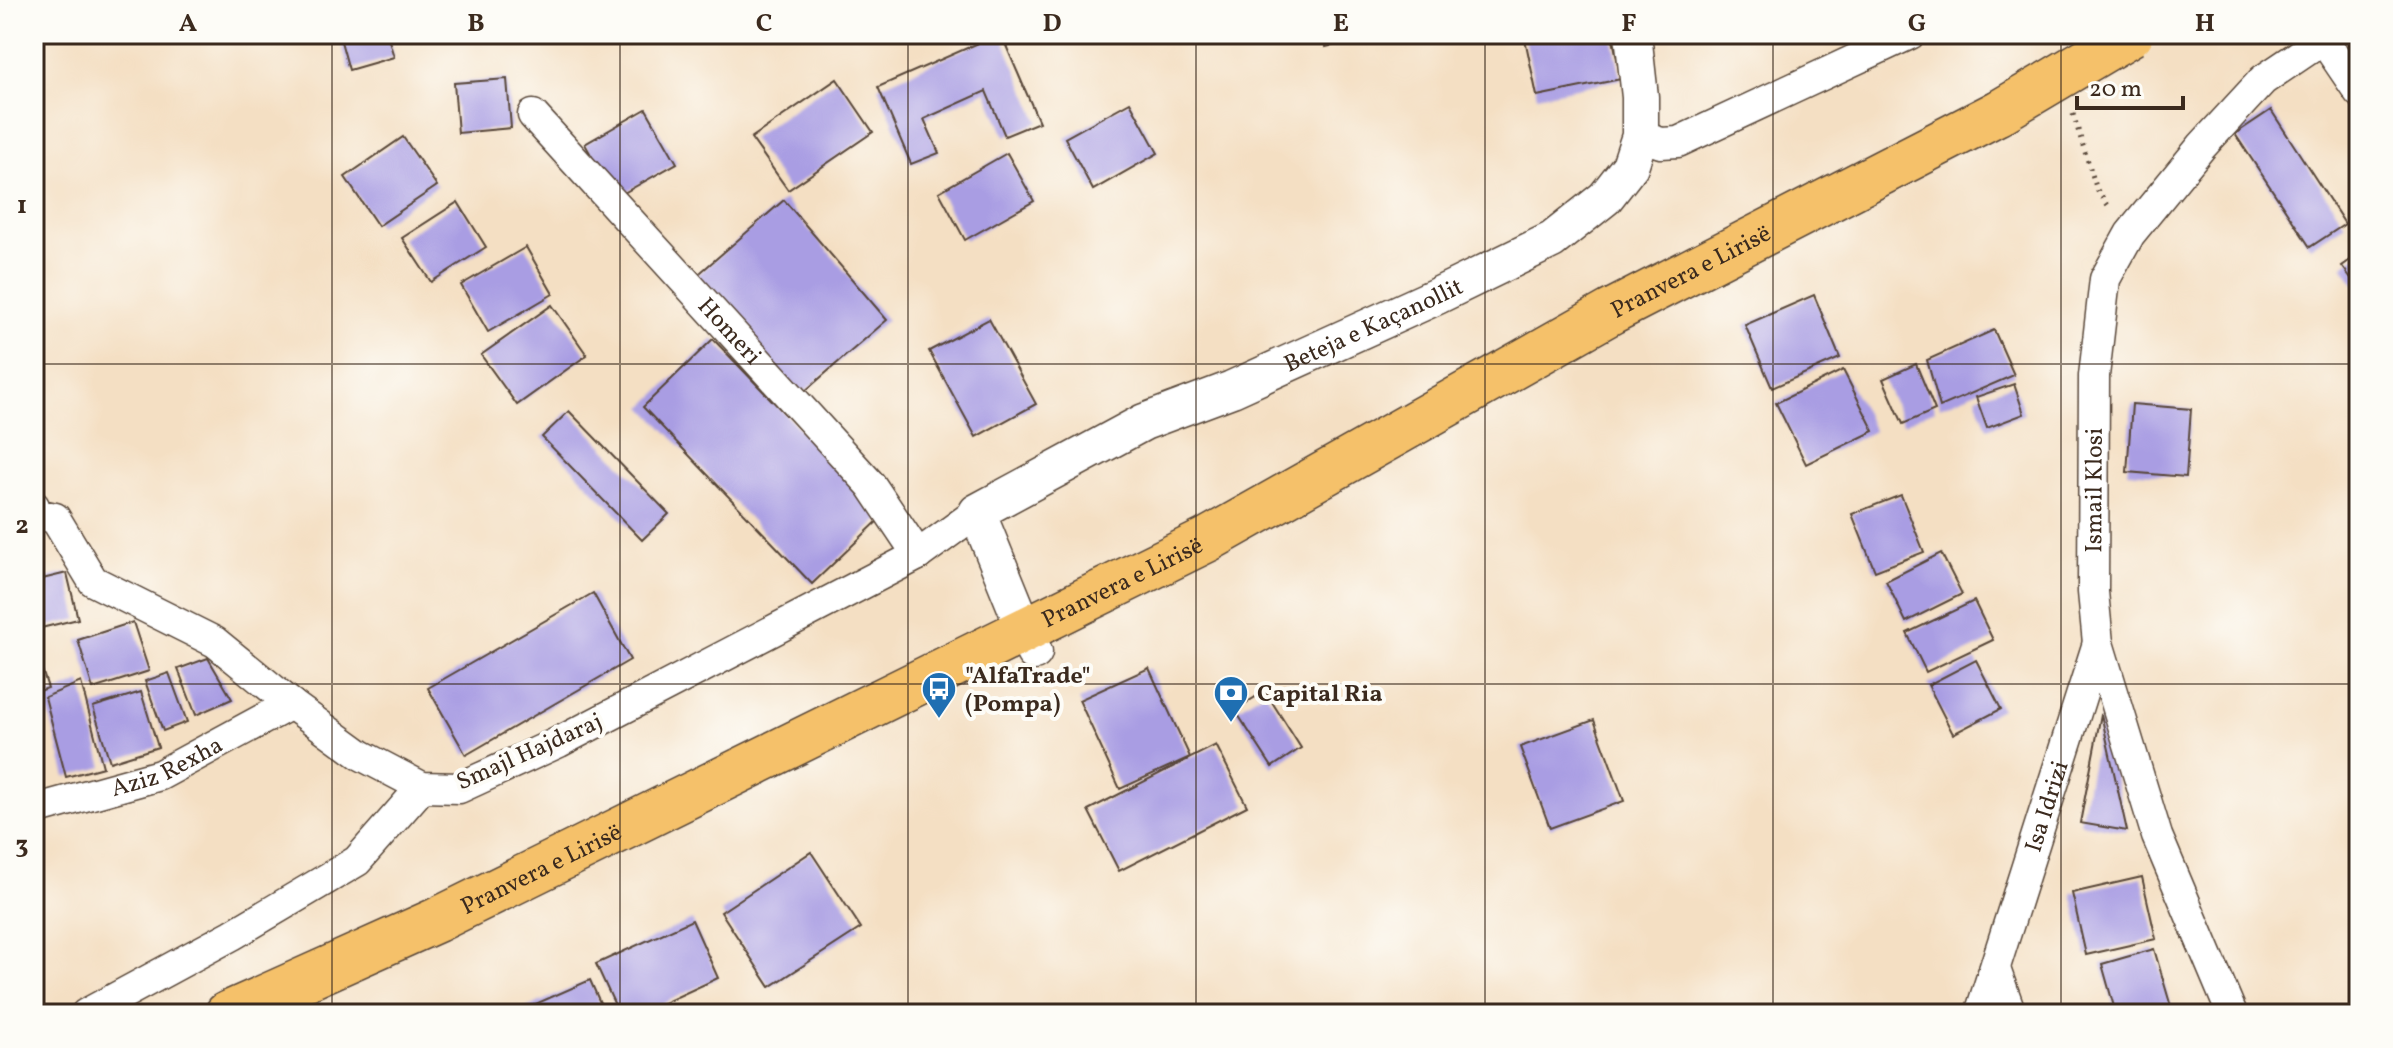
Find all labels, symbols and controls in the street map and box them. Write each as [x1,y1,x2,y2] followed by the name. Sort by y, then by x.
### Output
[179,6,198,42] text: A
[467,6,485,42] text: B
[756,6,772,42] text: C
[1042,6,1062,42] text: D
[1333,6,1349,42] text: E
[1621,6,1637,42] text: F
[1908,6,1926,42] text: G
[2195,6,2215,42] text: H
[2077,60,2183,110] scale bar
[2089,73,2142,107] text: 20 m
[17,188,27,224] text: 1
[1605,218,1777,328] street label: Pranvera e Lirisë
[1279,271,1469,382] street label: Beteja e Kaçanollit
[689,291,768,373] street label: Homeri
[2078,428,2113,553] street label: Ismail Klosi
[15,508,29,544] text: 2
[1037,530,1209,638] street label: Pranvera e Lirisë
[965,660,1091,722] place label: "AlfaTrade" (Pompa)
[920,670,958,720] bus stop icon: "AlfaTrade" (Pompa)
[1212,674,1250,724] bank icon: Capital Ria
[1257,678,1383,712] place label: Capital Ria
[451,706,608,800] street label: Smajl Hajdaraj
[107,729,230,807] street label: Aziz Rexha
[2018,757,2078,857] street label: Isa Idrizi
[455,816,628,925] street label: Pranvera e Lirisë
[15,828,29,864] text: 3

